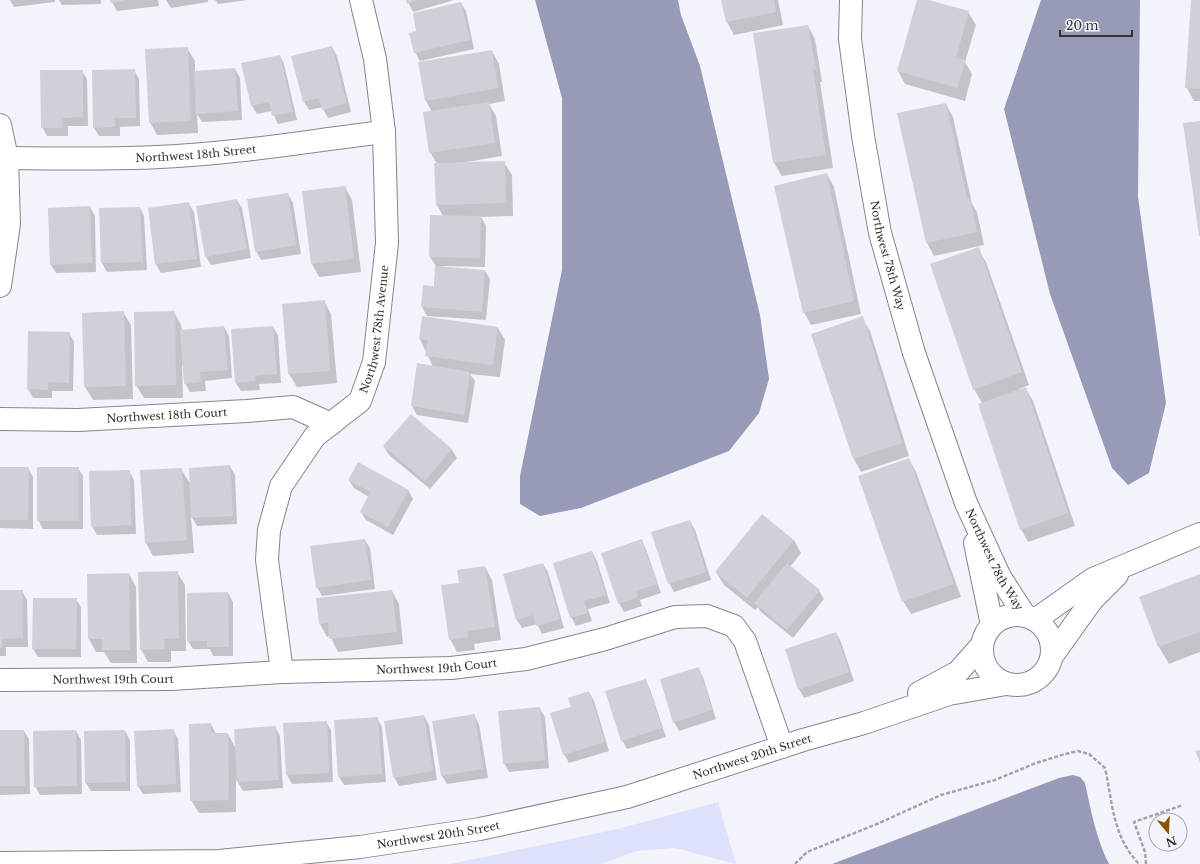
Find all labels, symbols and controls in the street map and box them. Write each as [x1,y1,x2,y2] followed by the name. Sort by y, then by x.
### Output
[1060,12,1132,38] scale bar
[1066,18,1098,33] text: 20 m
[135,142,258,165] street label: Northwest 18th Street
[867,199,909,312] street label: Northwest 78th Way
[356,264,392,395] street label: Northwest 78th Avenue
[106,405,228,425] street label: Northwest 18th Court
[962,506,1027,613] street label: Northwest 78th Way
[376,655,499,677] street label: Northwest 19th Court
[52,672,175,687] street label: Northwest 19th Court
[691,731,814,782] street label: Northwest 20th Street
[1148,812,1188,852] north arrow
[376,818,502,851] street label: Northwest 20th Street
[1163,833,1178,850] text: N

